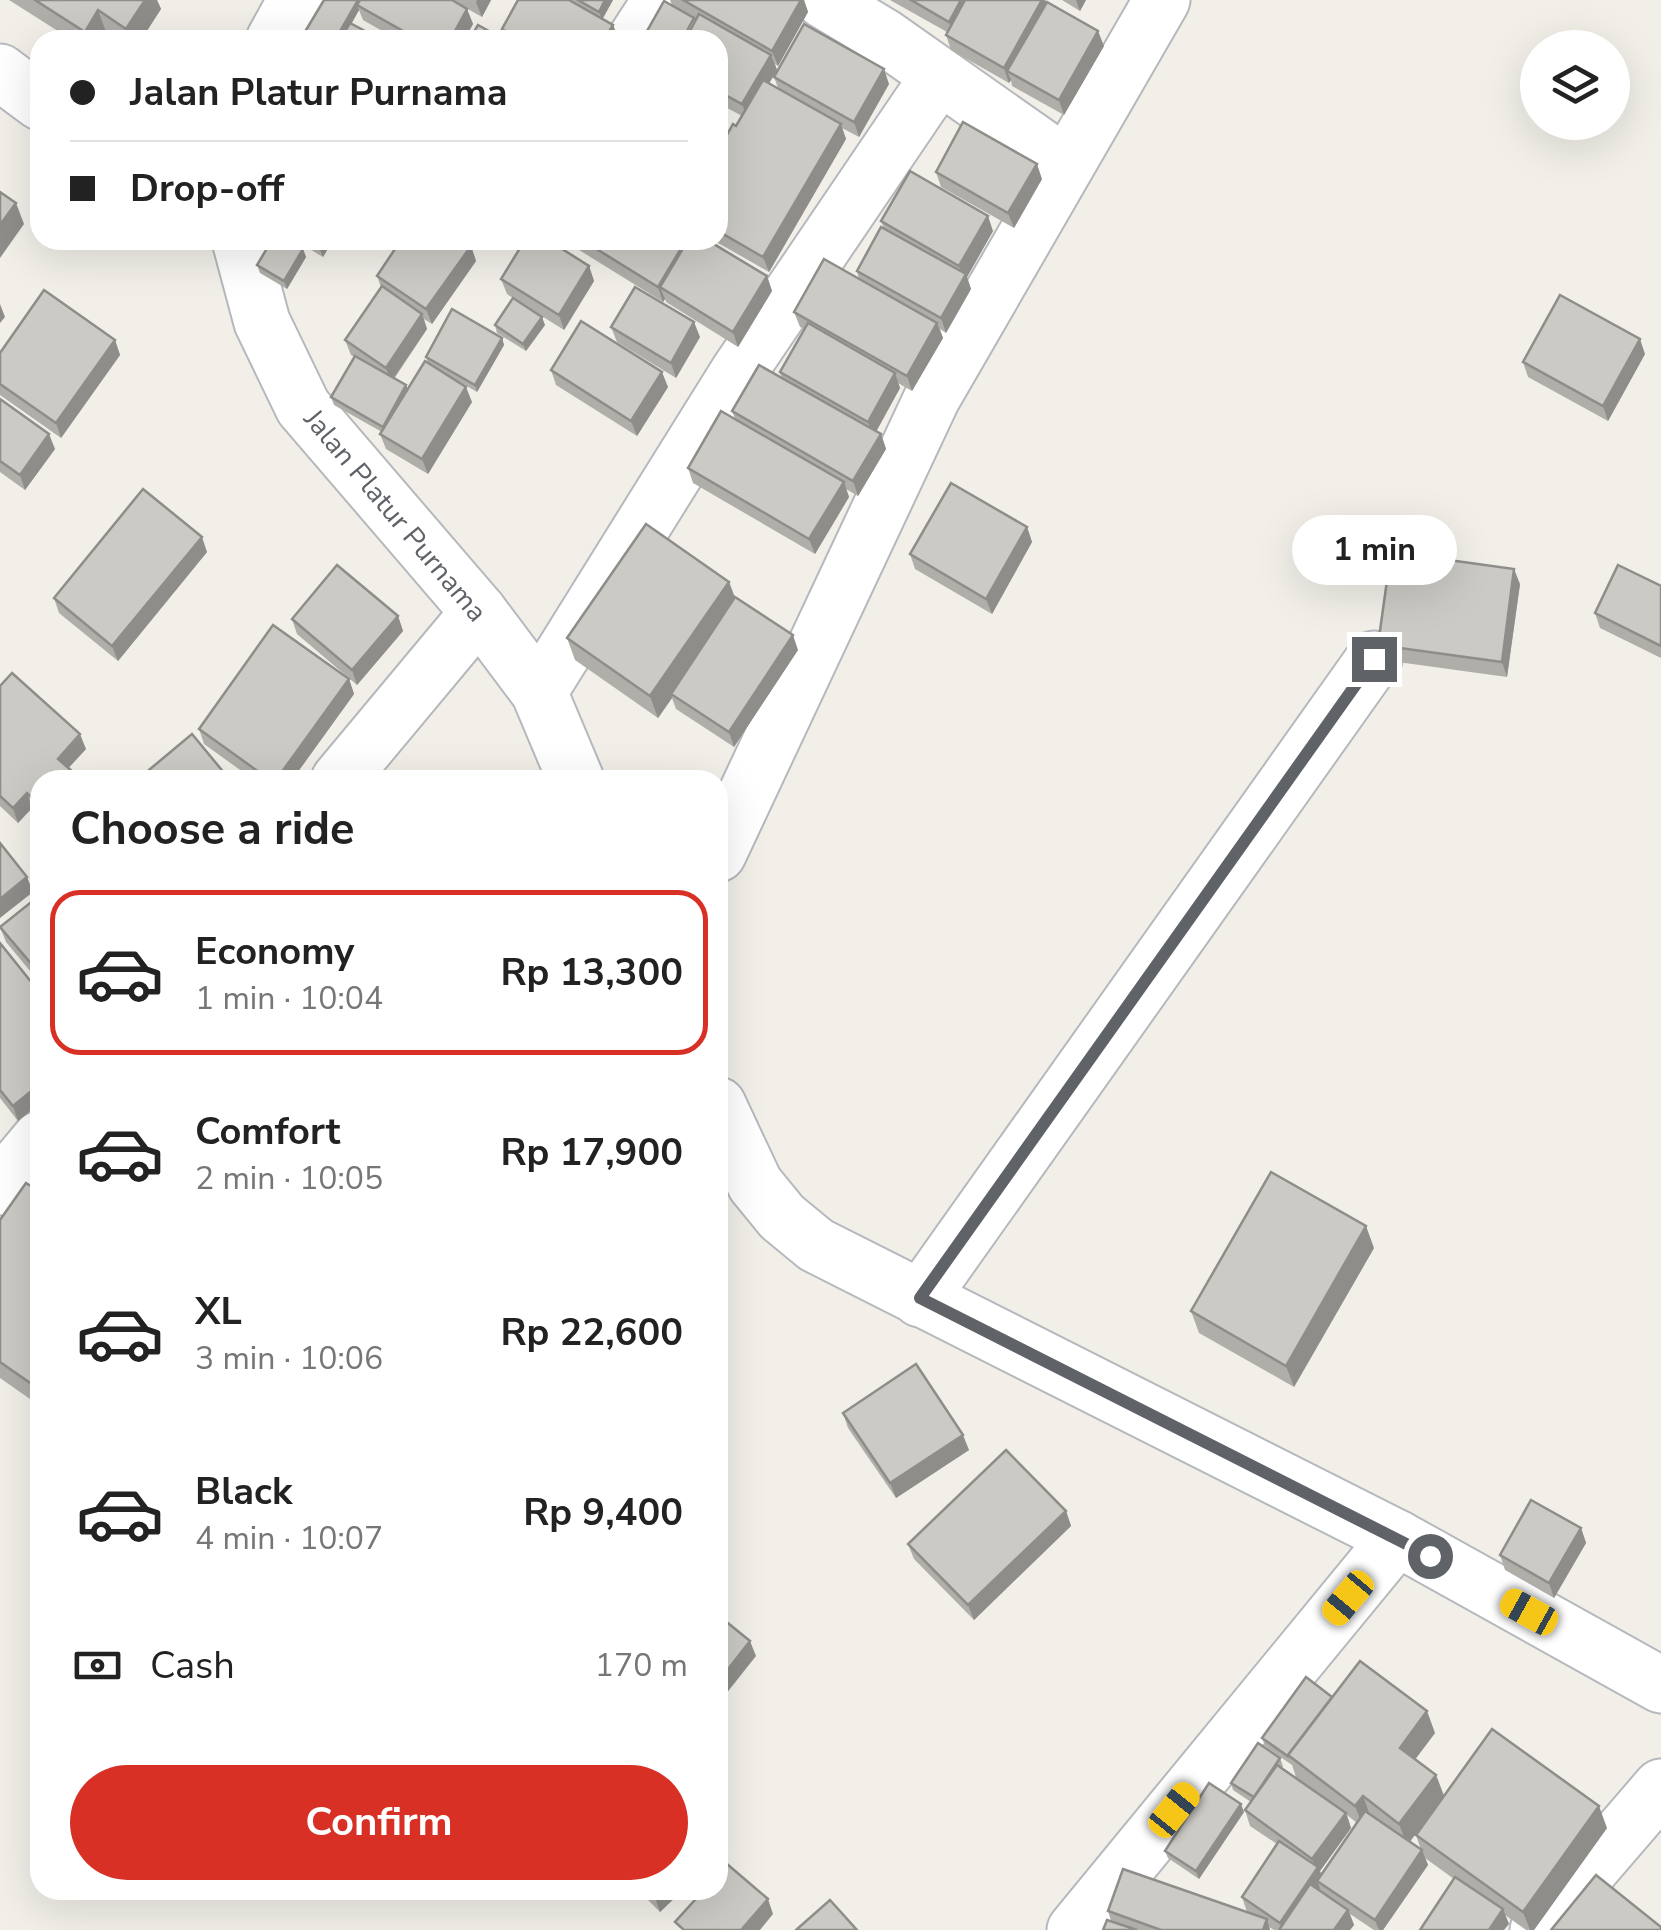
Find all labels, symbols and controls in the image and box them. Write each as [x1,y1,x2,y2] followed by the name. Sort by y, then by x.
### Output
[1520,30,1630,140] map controls
[1520,30,1630,140] button: layers
[130,67,508,118] text: Jalan Platur Purnama
[130,163,284,214] text: Drop-off
[294,401,495,630] street label: Jalan Platur Purnama
[1292,514,1456,584] callout: 1 min
[1333,528,1416,571] text: 1 min
[1352,637,1397,682] route end
[70,799,355,860] text: Choose a ride
[195,926,354,977] text: Economy
[75,928,165,1018] icon: car
[500,947,683,998] text: Rp 13,300
[195,977,383,1020] text: 1 min · 10:04
[195,1106,340,1157] text: Comfort
[75,1108,165,1198] icon: car
[500,1127,683,1178] text: Rp 17,900
[195,1157,383,1200] text: 2 min · 10:05
[195,1286,242,1337] text: XL
[75,1288,165,1378] icon: car
[500,1307,683,1358] text: Rp 22,600
[195,1337,383,1380] text: 3 min · 10:06
[195,1466,292,1517] text: Black
[75,1468,165,1558] icon: car
[523,1487,683,1538] text: Rp 9,400
[195,1517,383,1560] text: 4 min · 10:07
[1408,1534,1453,1579] route start
[1317,1565,1379,1631] car
[1495,1584,1563,1640] car
[70,1638,125,1693] icon: cash
[150,1640,235,1691] text: Cash
[595,1644,688,1687] text: 170 m
[70,1765,688,1880] button: Confirm
[1143,1777,1205,1843] car

